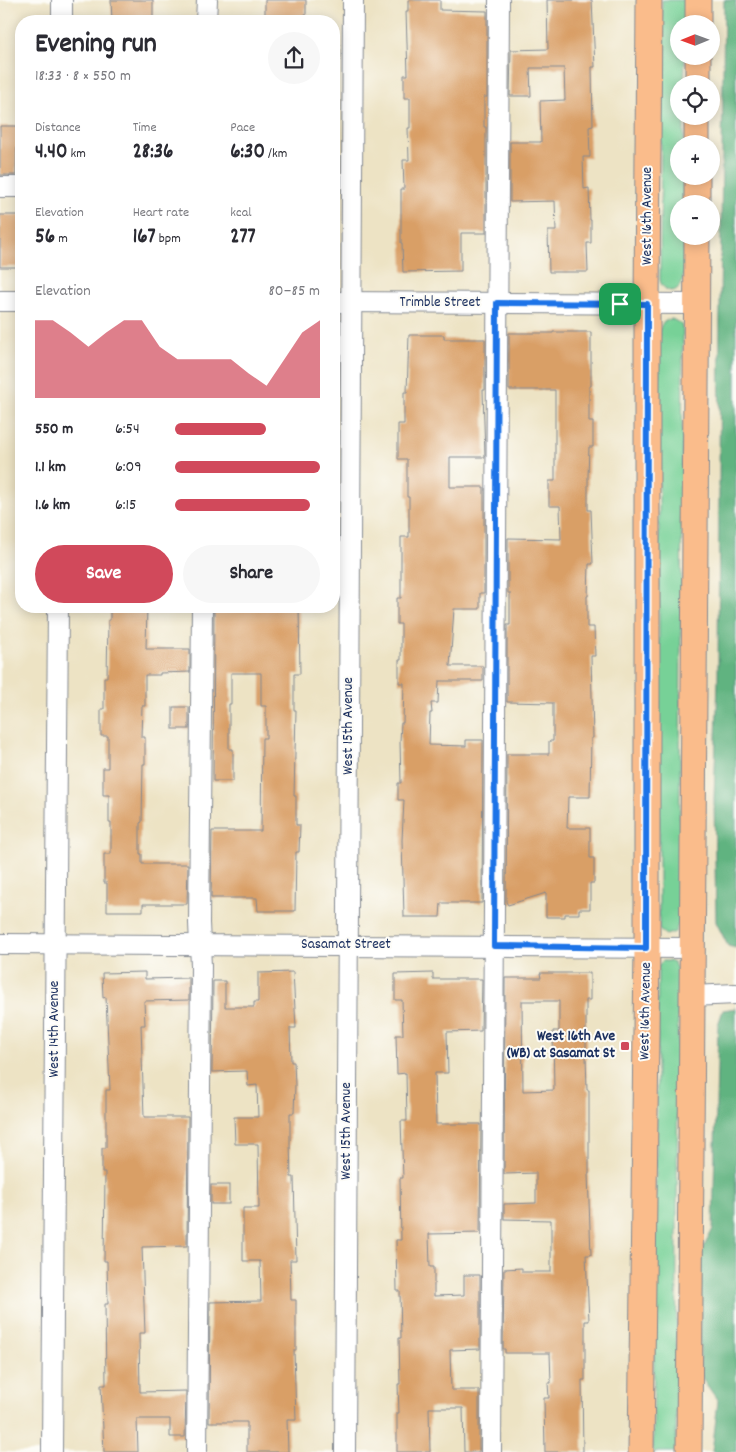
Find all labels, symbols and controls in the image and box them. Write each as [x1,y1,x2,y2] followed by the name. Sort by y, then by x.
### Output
[670,15,720,65] north arrow
[670,15,720,245] map controls
[35,26,157,66] text: Evening run
[268,32,320,84] button: share
[35,65,131,88] text: 18:33 · 8 × 550 m
[670,75,720,125] button: locate
[35,118,81,138] text: Distance
[133,118,157,138] text: Time
[230,118,255,138] text: Pace
[670,135,720,185] button: +
[35,138,67,168] text: 4.40
[133,138,173,168] text: 28:36
[230,138,265,168] text: 6:30
[67,144,86,164] text: km
[265,144,287,164] text: /km
[637,167,659,265] street label: West 16th Avenue
[670,195,720,245] button: −
[35,203,84,223] text: Elevation
[133,203,189,223] text: Heart rate
[230,203,252,223] text: kcal
[35,223,55,253] text: 56
[133,223,156,253] text: 167
[230,223,256,253] text: 277
[55,229,68,249] text: m
[156,229,181,249] text: bpm
[35,280,91,303] text: Elevation
[268,280,320,303] text: 80–85 m
[599,283,641,325] pin
[606,290,634,318] icon: arrive
[399,292,481,314] street label: Trimble Street
[35,418,73,441] text: 550 m
[115,418,140,441] text: 6:54
[35,456,66,479] text: 1.1 km
[115,456,142,479] text: 6:09
[35,494,70,517] text: 1.6 km
[115,494,136,517] text: 6:15
[35,545,173,603] button: Save
[183,545,320,603] button: Share
[338,677,360,775] street label: West 15th Avenue
[301,934,391,956] street label: Sasamat Street
[634,961,658,1060] street label: West 16th Avenue
[44,980,66,1077] street label: West 14th Avenue
[507,1026,615,1065] place label: West 16th Ave (WB) at Sasamat St
[619,1040,631,1052] marker: West 16th Ave (WB) at Sasamat St
[336,1082,358,1180] street label: West 15th Avenue

